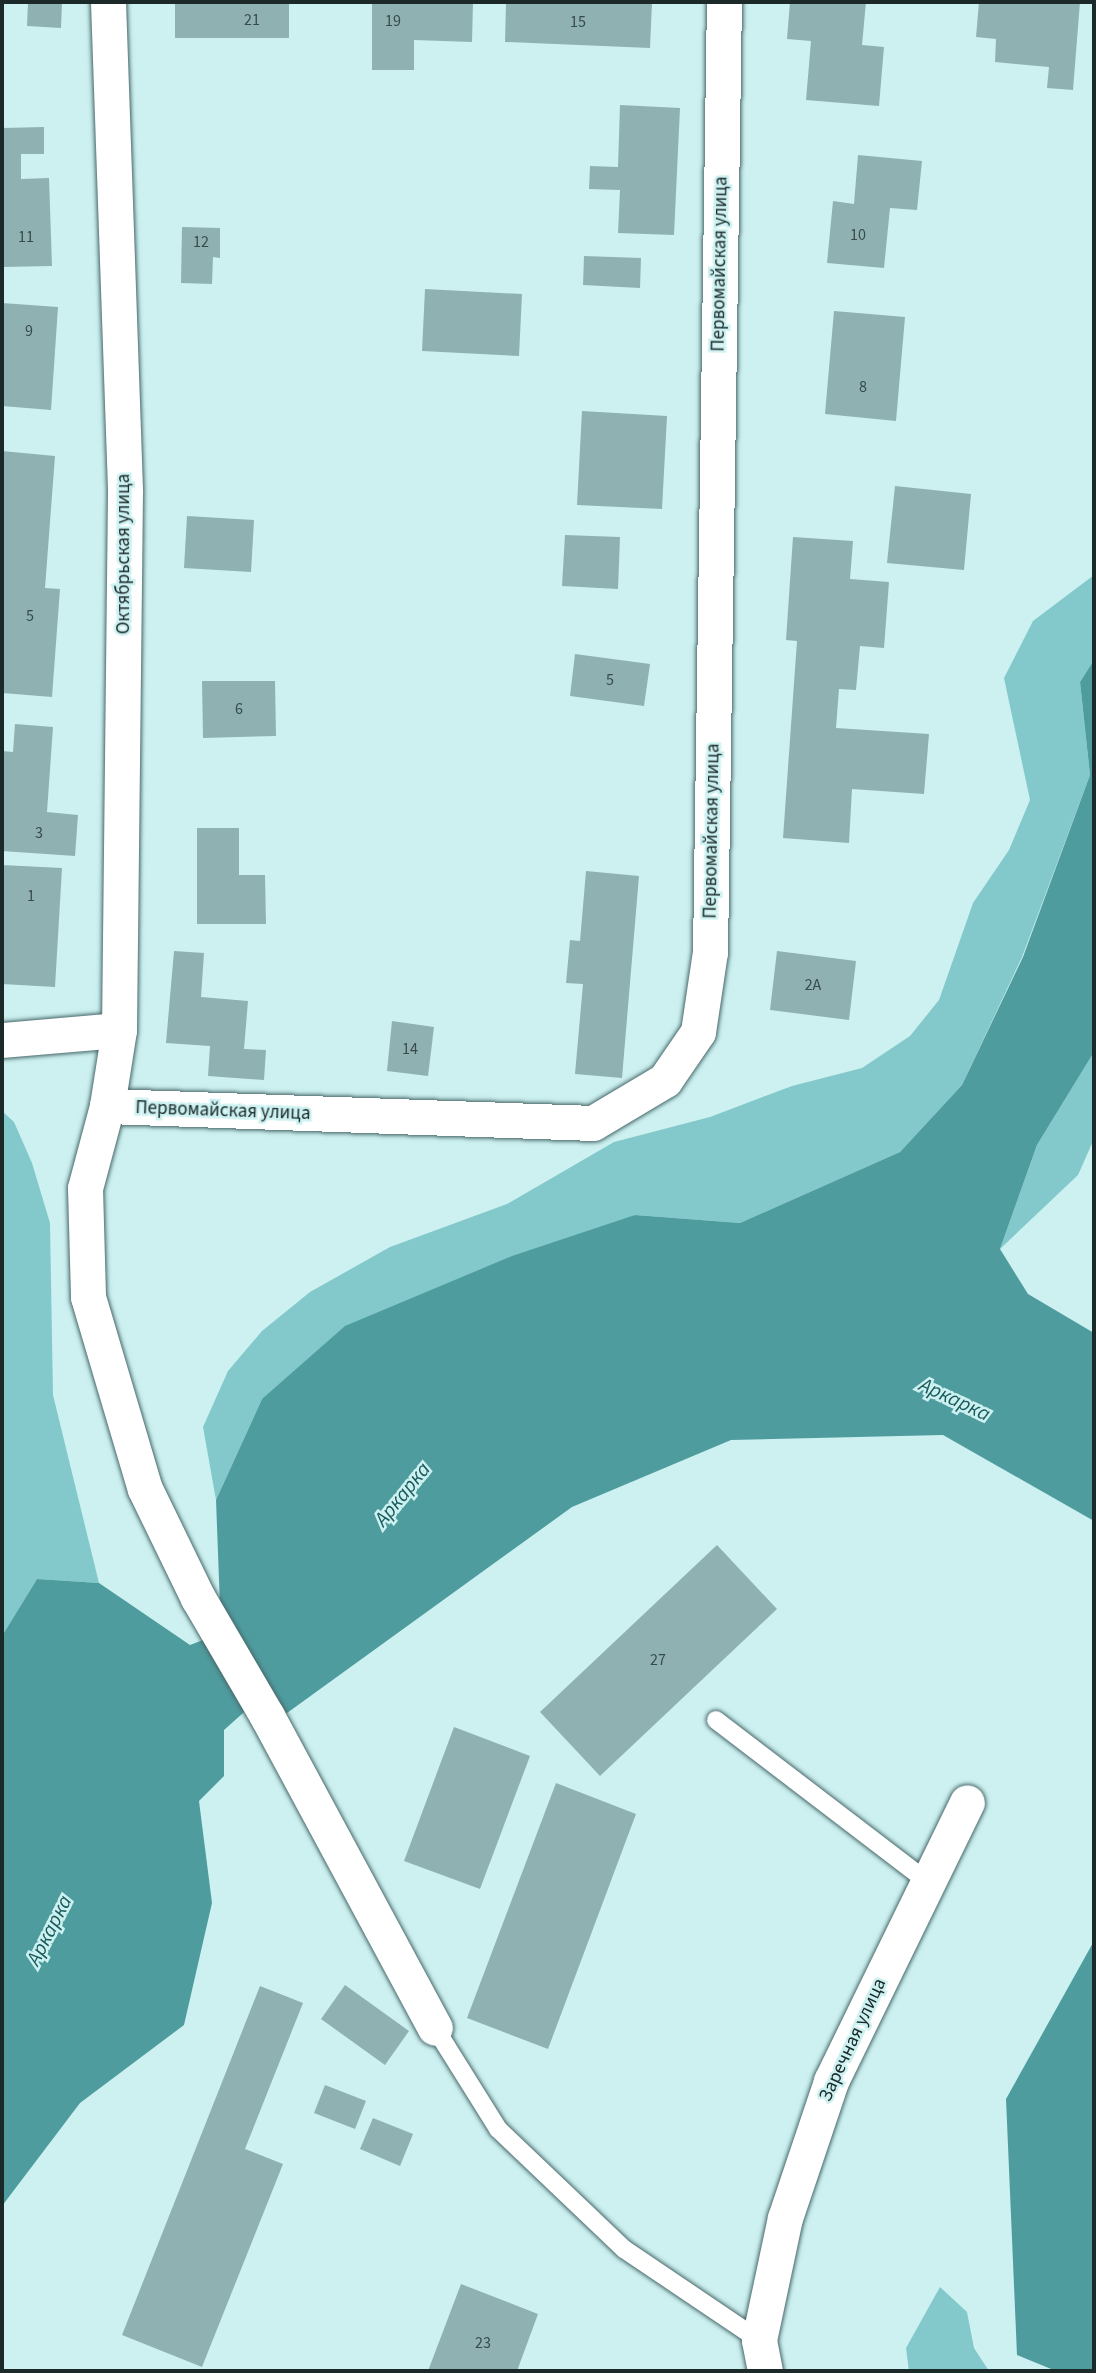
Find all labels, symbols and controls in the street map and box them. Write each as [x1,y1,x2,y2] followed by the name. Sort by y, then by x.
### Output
[244,10,260,30] house number: 21
[385,11,401,31] house number: 19
[570,12,586,32] house number: 15
[707,176,733,352] street label: Первомайская улица
[850,225,866,245] house number: 10
[18,227,34,247] house number: 11
[193,232,209,252] house number: 12
[25,321,33,341] house number: 9
[859,377,867,397] house number: 8
[113,474,135,634] street label: Октябрьская улица
[26,606,34,626] house number: 5
[606,670,614,690] house number: 5
[235,699,243,719] house number: 6
[699,743,725,919] street label: Первомайская улица
[35,823,43,843] house number: 3
[27,886,35,906] house number: 1
[805,975,821,995] house number: 2А
[402,1039,418,1059] house number: 14
[135,1097,311,1125] street label: Первомайская улица
[916,1372,994,1426] water label: Аркарка
[369,1457,435,1531] water label: Аркарка
[650,1650,666,1670] house number: 27
[21,1891,77,1969] water label: Аркарка
[814,1975,892,2105] street label: Заречная улица
[475,2333,491,2353] house number: 23

